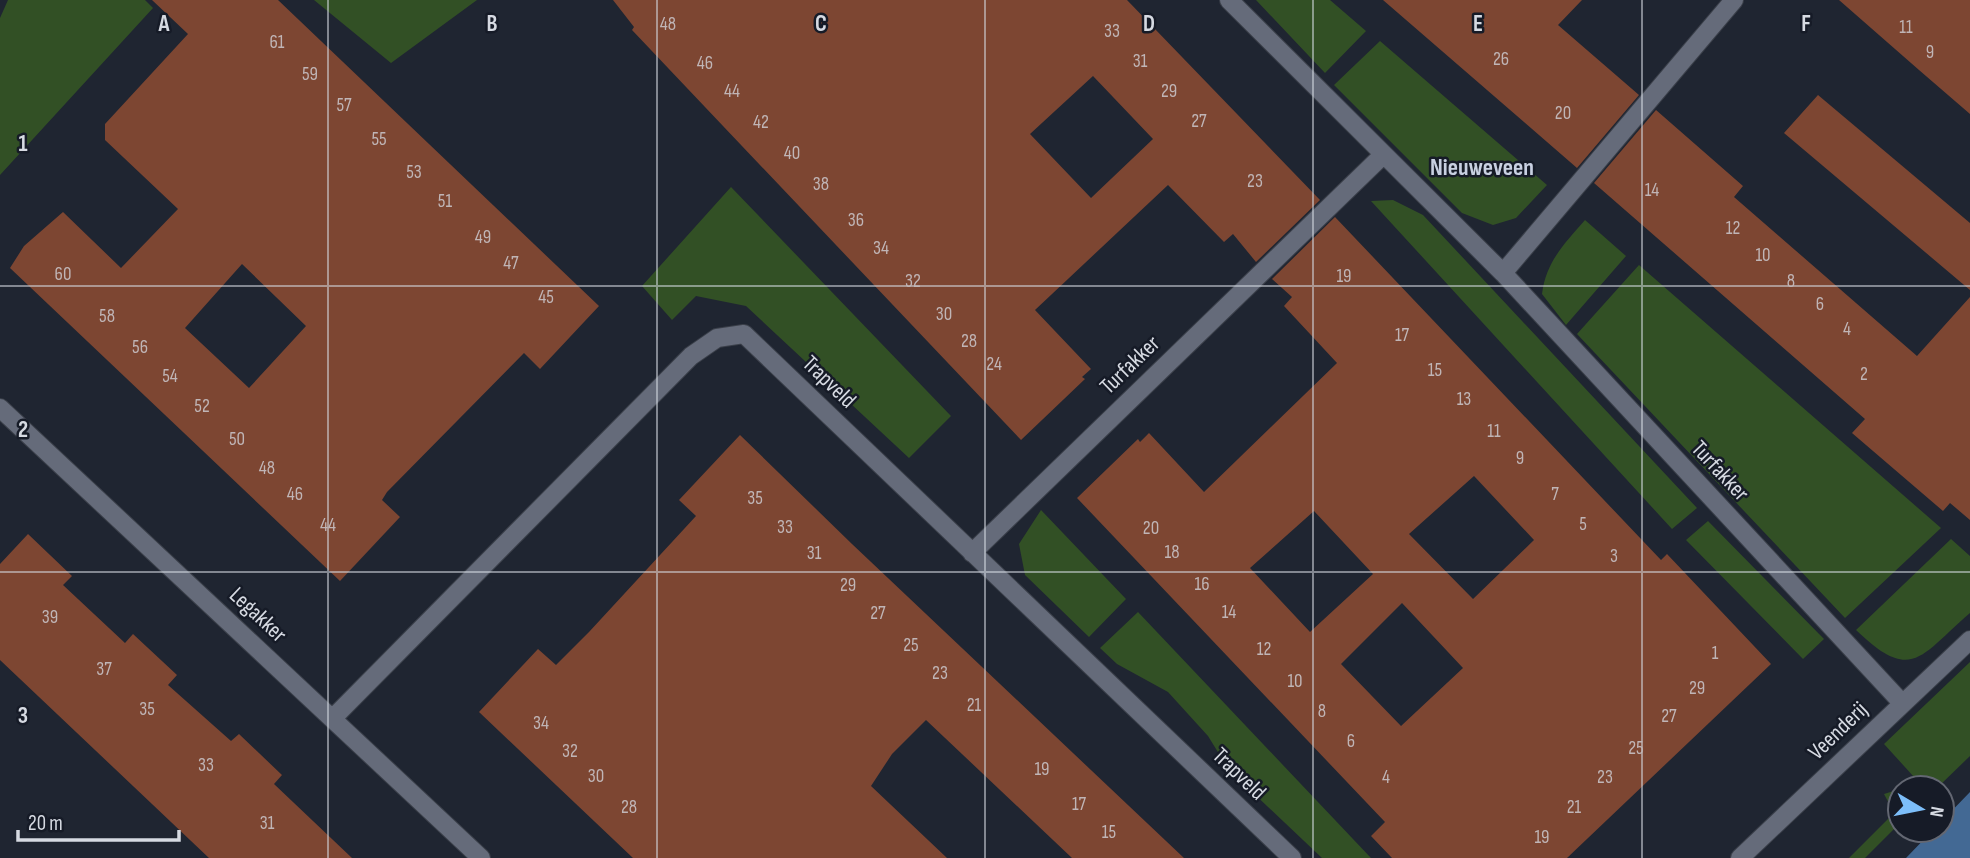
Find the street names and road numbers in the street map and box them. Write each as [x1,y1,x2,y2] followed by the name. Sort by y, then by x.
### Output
[1094,329,1166,400] street label: Turfakker
[796,350,862,414] street label: Trapveld
[1685,435,1755,507] street label: Turfakker
[223,581,293,649] street label: Legakker
[1802,696,1874,766] street label: Veenderij
[1206,742,1272,806] street label: Trapveld

